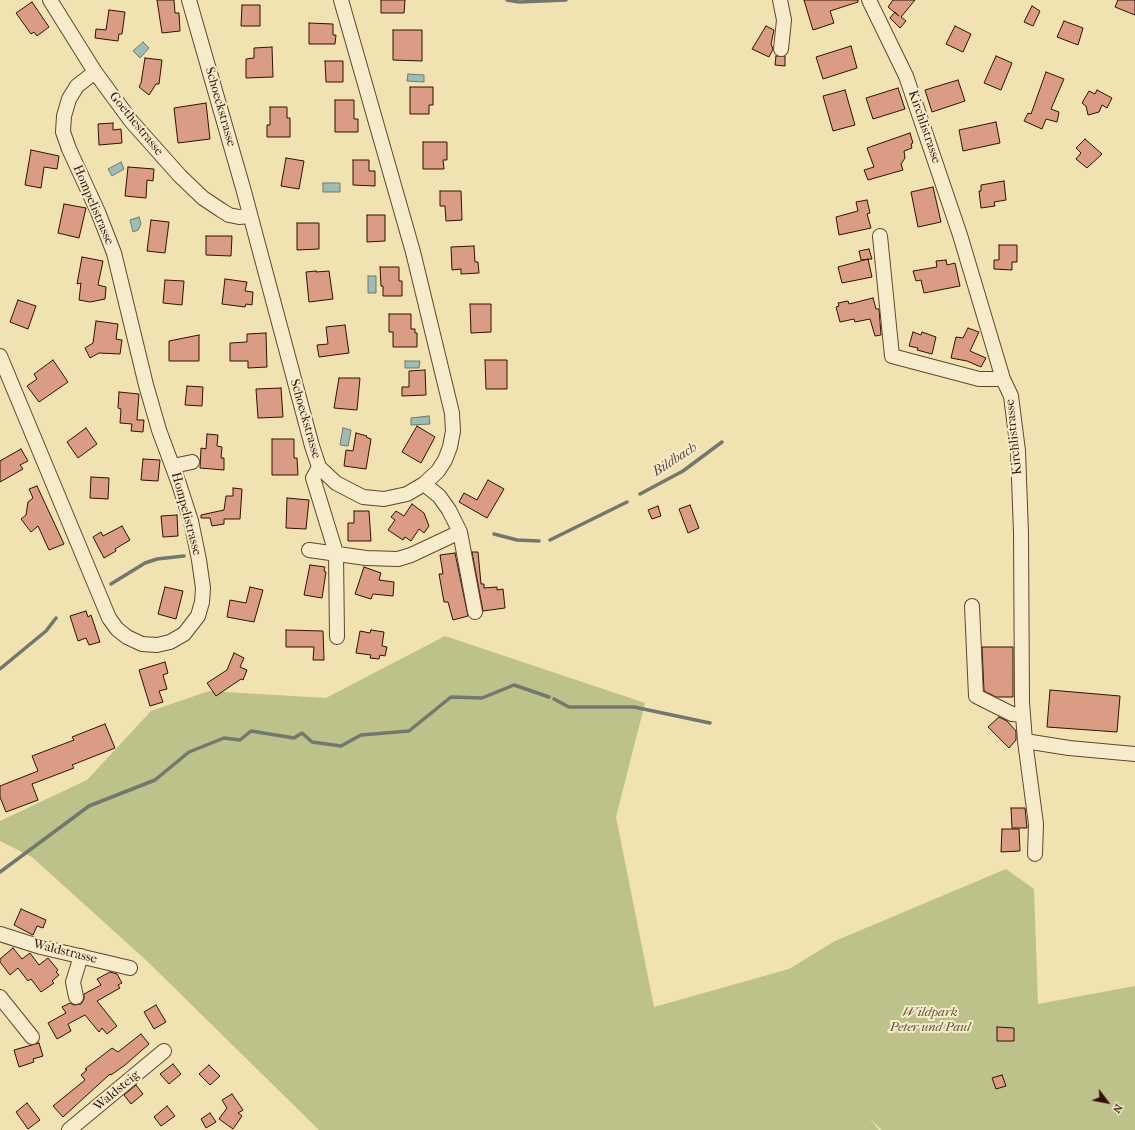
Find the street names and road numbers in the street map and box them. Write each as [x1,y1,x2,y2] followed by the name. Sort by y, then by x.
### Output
[201,65,239,149] street label: Schoeckstrasse
[904,88,944,166] street label: Kirchlistrasse
[106,89,166,159] street label: Goethestrasse
[69,163,117,247] street label: Hompelistrasse
[286,377,324,461] street label: Schoeckstrasse
[1002,398,1026,476] street label: Kirchlistrasse
[167,471,205,557] street label: Hompelistrasse
[31,937,99,967] street label: Waldstrasse
[91,1067,143,1115] street label: Waldsteig

